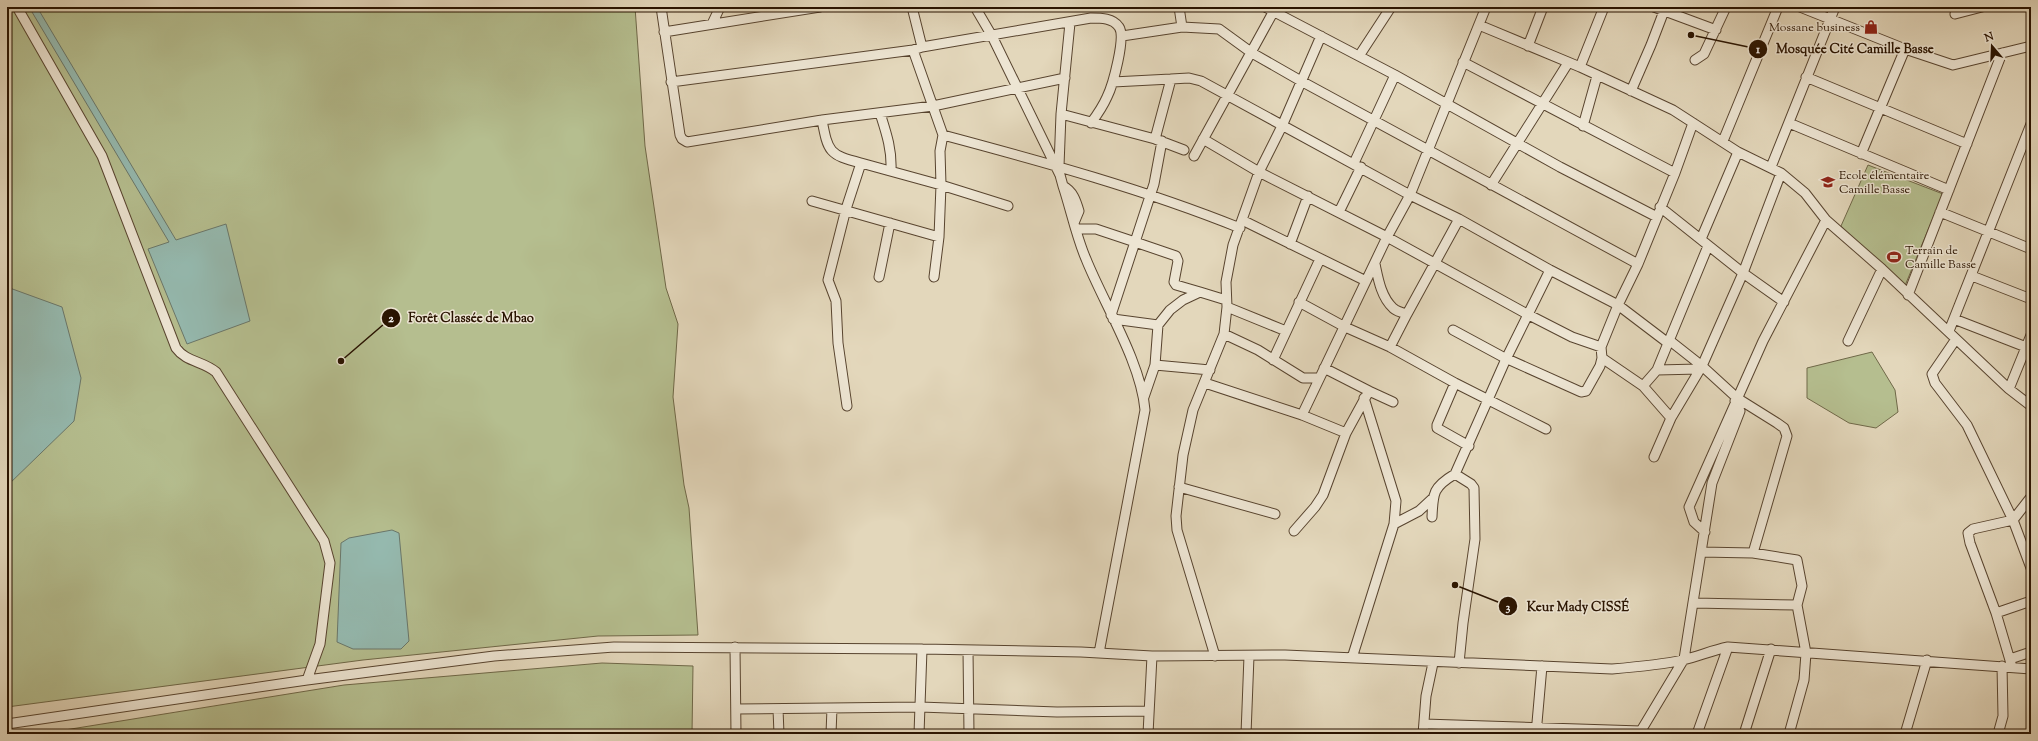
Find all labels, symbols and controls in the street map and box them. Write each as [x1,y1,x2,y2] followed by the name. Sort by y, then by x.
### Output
[1769,19,1860,37] place label: Mossane business
[1863,19,1879,35] shop icon: Mossane business
[1972,26,2012,66] north arrow
[1981,28,1996,47] text: N
[1748,36,1942,61] callout: Mosquée Cité Camille Basse
[1755,41,1761,59] text: 1
[1776,41,1934,59] text: Mosquée Cité Camille Basse
[1839,167,1930,199] place label: Ecole élémentaire Camille Basse
[1820,174,1836,190] school or university icon: Ecole élémentaire Camille Basse
[1905,242,1977,274] place label: Terrain de Camille Basse
[1886,249,1902,265] sports icon: Terrain de Camille Basse
[381,305,542,330] callout: Forêt Classée de Mbao
[388,310,394,328] text: 2
[408,310,534,328] text: Forêt Classée de Mbao
[1498,594,1637,619] callout: Keur Mady CISSÉ
[1527,597,1629,617] text: Keur Mady CISSÉ
[1506,599,1511,617] text: 3

